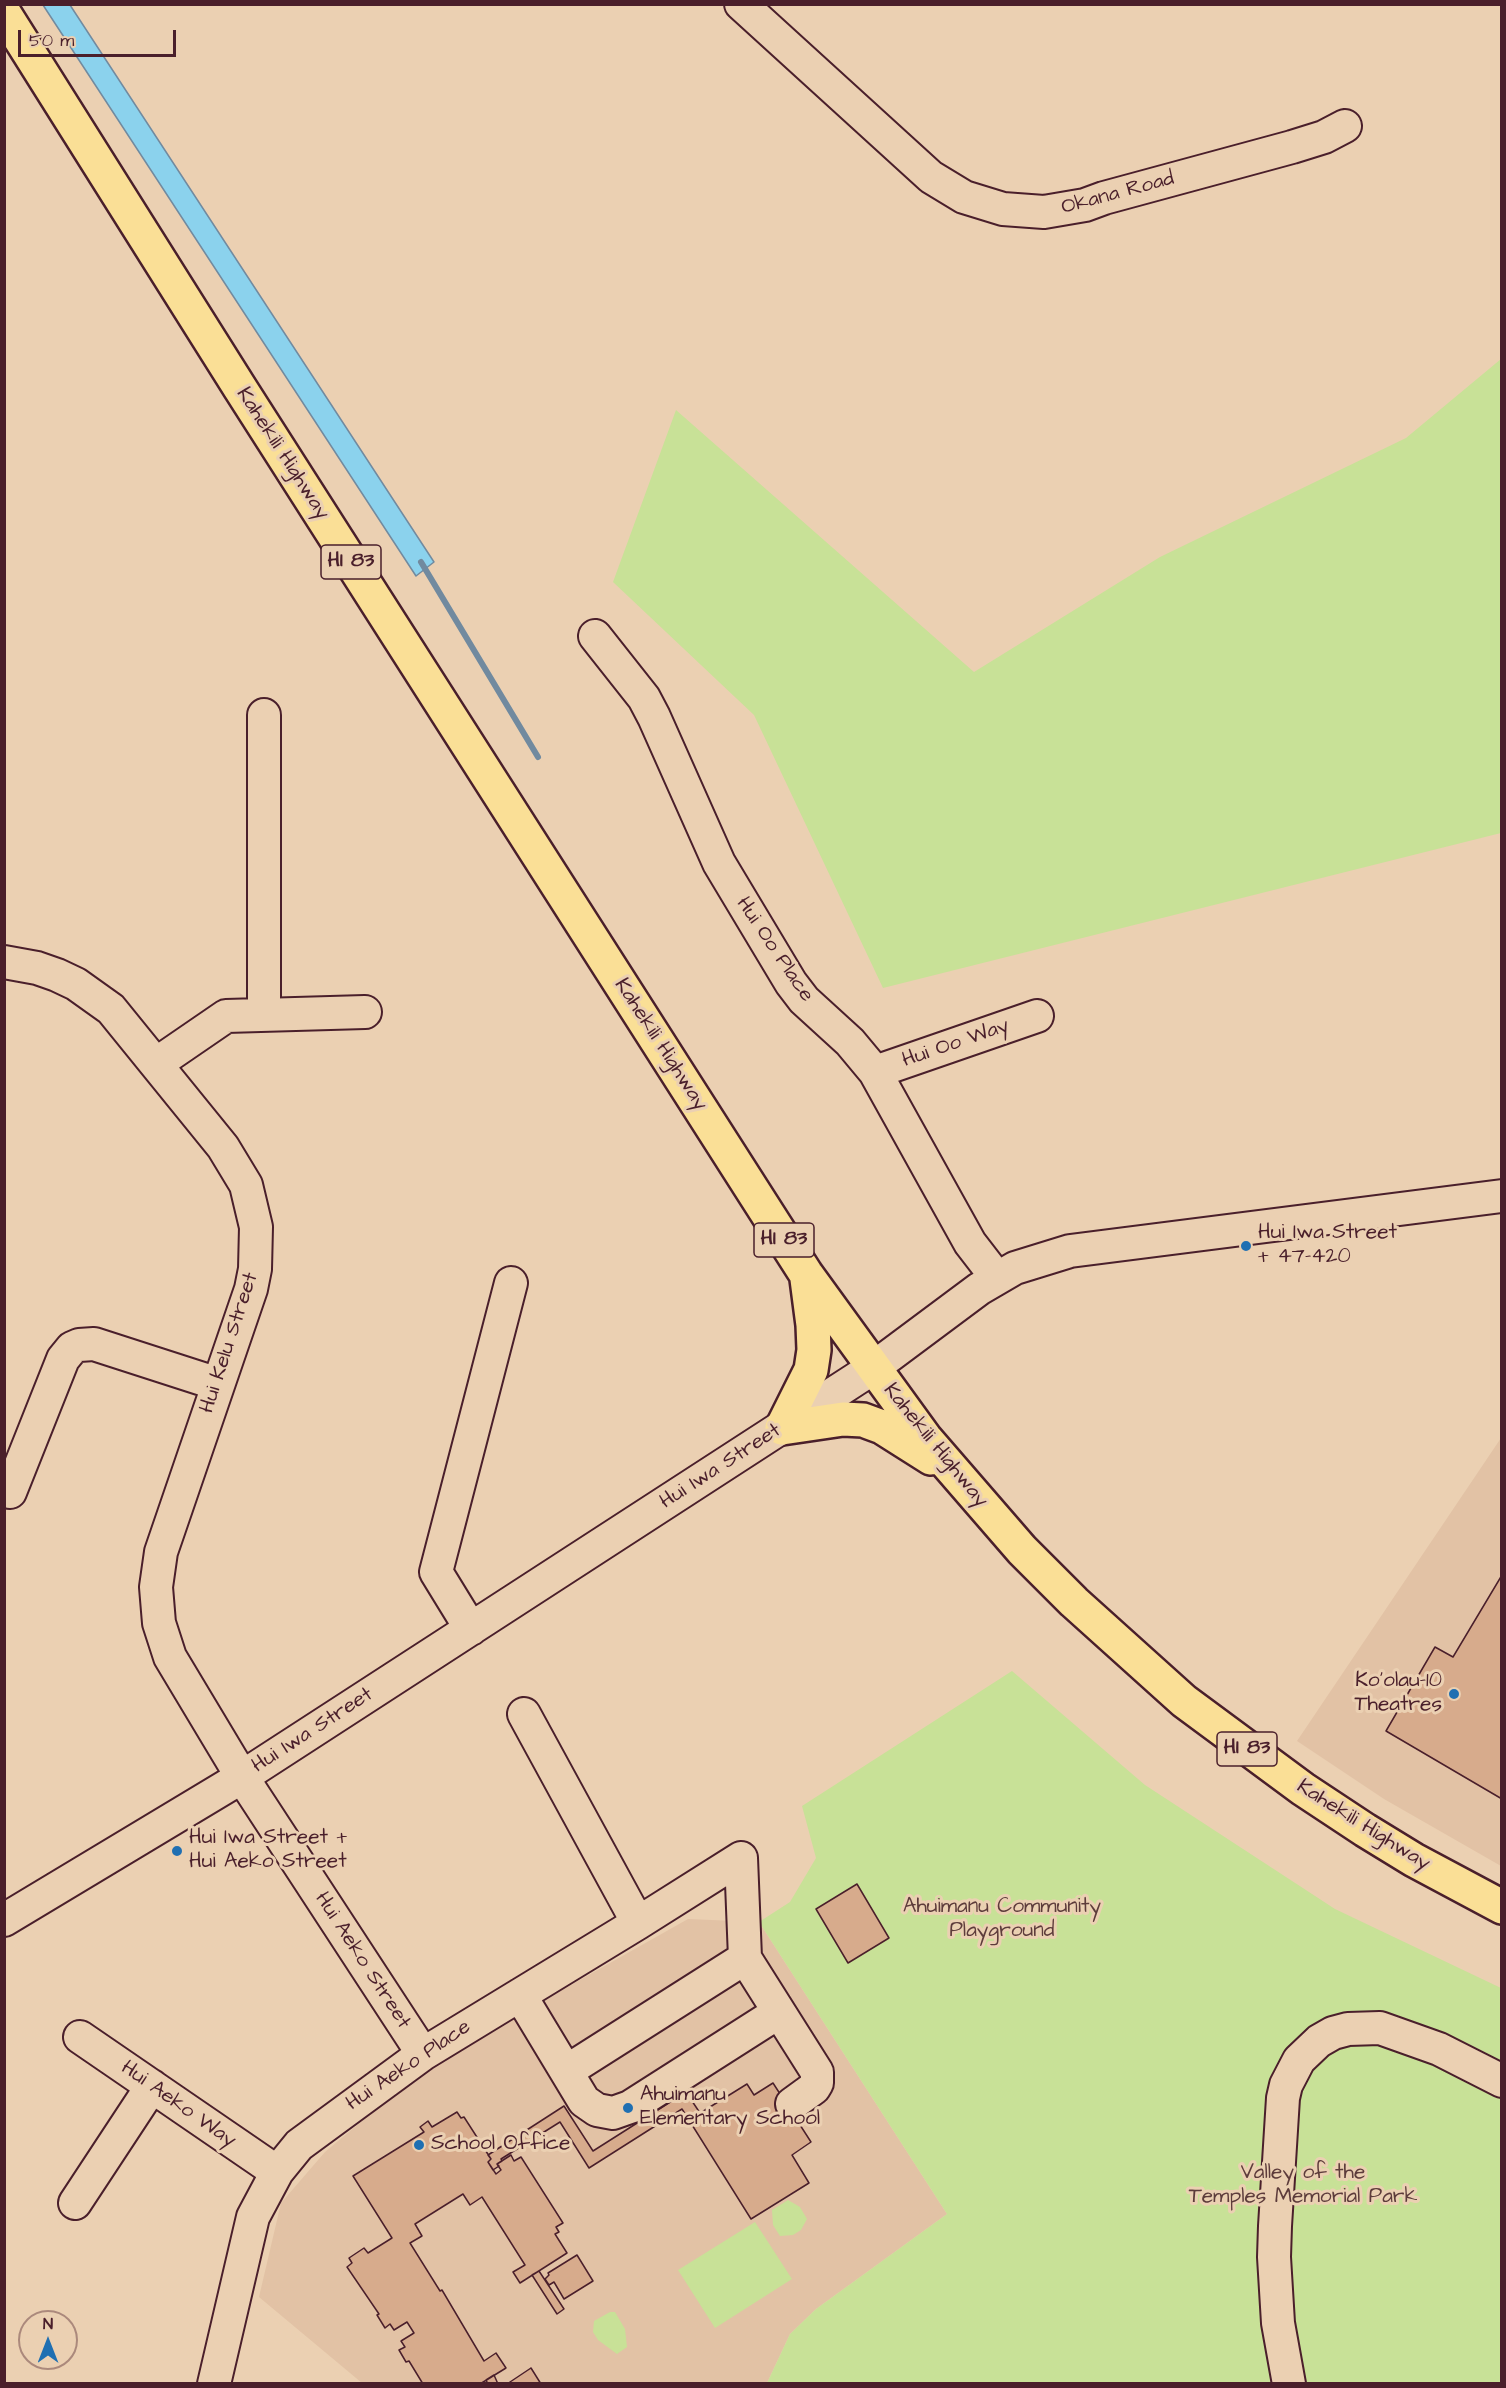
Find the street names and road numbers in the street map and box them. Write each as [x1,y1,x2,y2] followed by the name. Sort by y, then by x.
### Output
[1059,167,1177,221] street label: Okana Road
[230,383,334,525] street label: Kahekili Highway
[321,545,381,579] road number: HI 83
[730,893,818,1007] street label: Hui Oo Place
[608,974,712,1116] street label: Kahekili Highway
[899,1014,1013,1074] street label: Hui Oo Way
[754,1223,814,1257] road number: HI 83
[195,1270,265,1416] street label: Hui Kelu Street
[877,1379,993,1513] street label: Kahekili Highway
[656,1419,786,1515] street label: Hui Iwa Street
[248,1683,378,1779] street label: Hui Iwa Street
[1217,1732,1277,1766] road number: HI 83
[1292,1775,1434,1877] street label: Kahekili Highway
[308,1888,416,2034] street label: Hui Aeko Street
[342,2015,476,2117] street label: Hui Aeko Place
[116,2056,240,2154] street label: Hui Aeko Way

